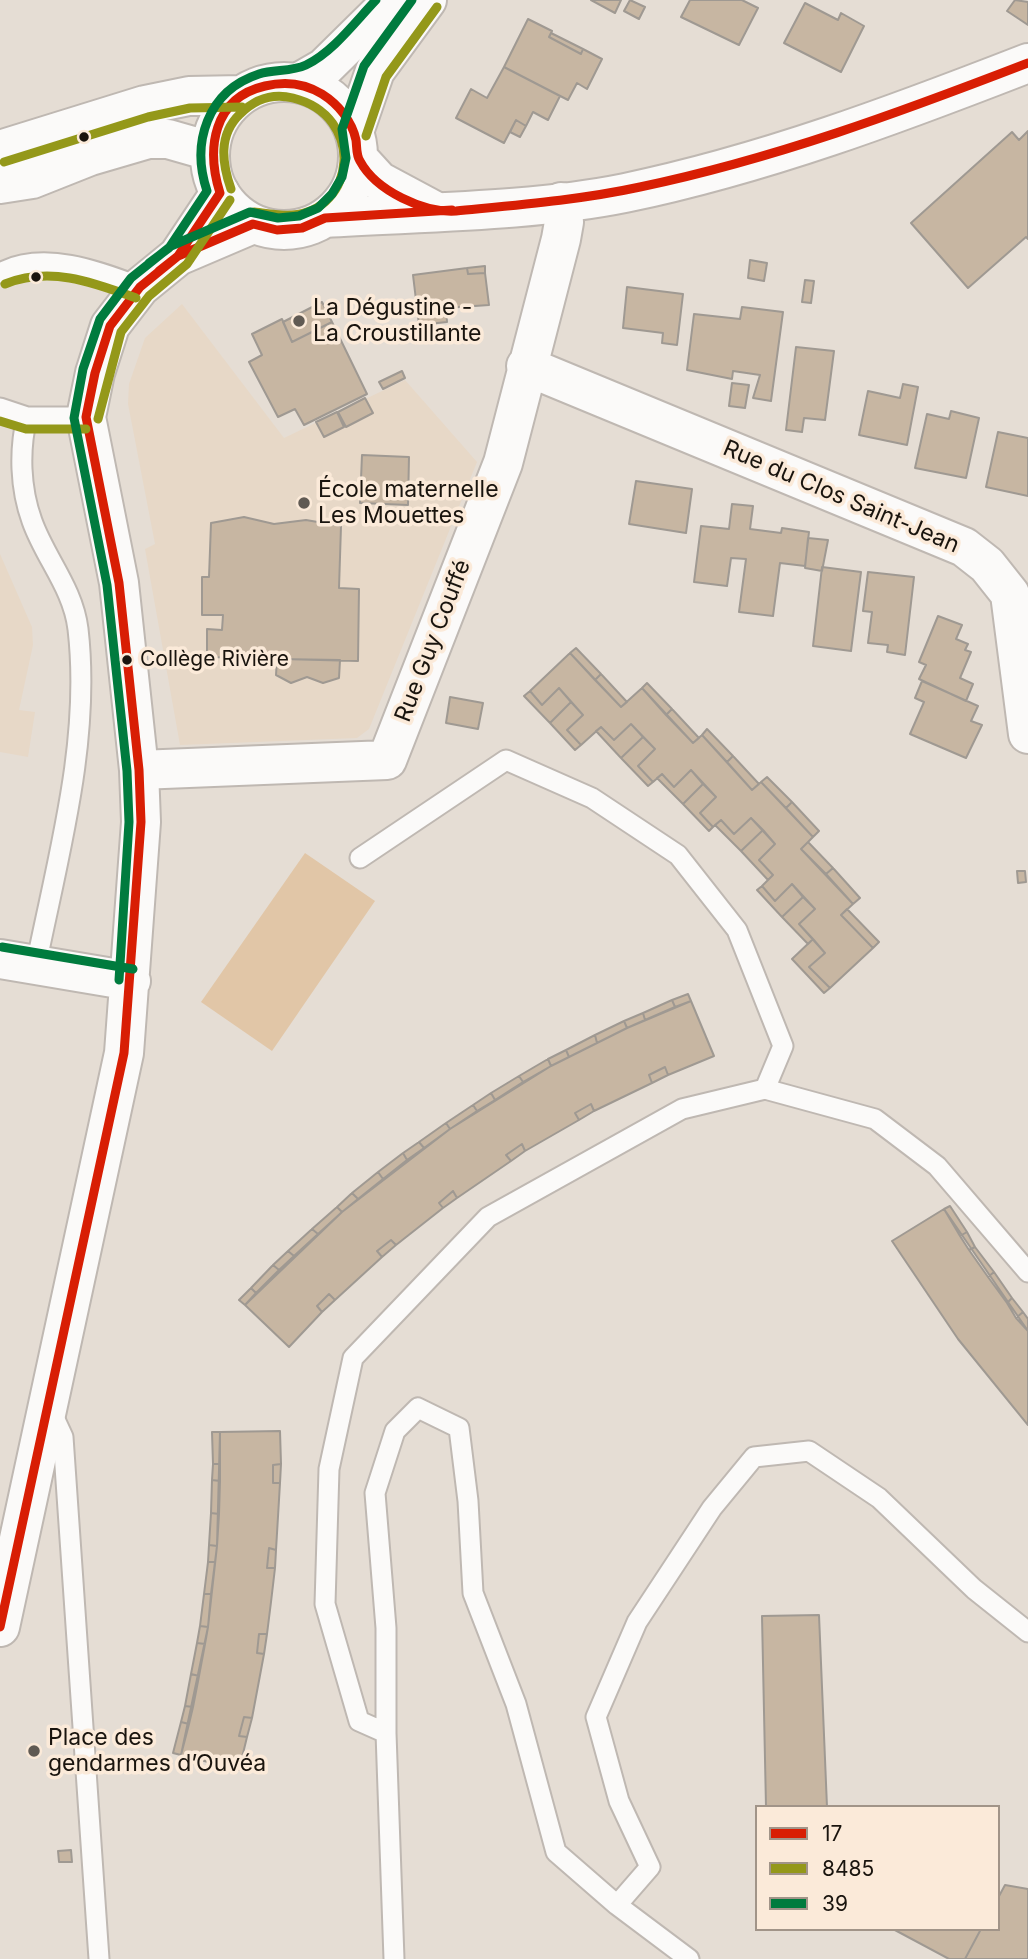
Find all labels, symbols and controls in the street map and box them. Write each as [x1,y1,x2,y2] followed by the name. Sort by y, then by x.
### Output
[77,130,91,144] unlabelled marker
[29,270,43,284] unlabelled marker
[313,294,481,348] place label: La Dégustine - La Croustillante
[291,313,307,329] marker: La Dégustine - La Croustillante
[719,435,963,559] street label: Rue du Clos Saint-Jean
[318,476,499,530] place label: École maternelle Les Mouettes
[296,495,312,511] marker: École maternelle Les Mouettes
[389,556,477,726] street label: Rue Guy Couffé
[140,647,289,673] place label: Collège Rivière
[120,653,134,667] marker: Collège Rivière
[48,1724,266,1778] place label: Place des gendarmes d’Ouvéa
[26,1743,42,1759] marker: Place des gendarmes d’Ouvéa
[755,1805,1000,1931] legend
[822,1821,842,1846] text: 17
[822,1856,874,1881] text: 8485
[822,1891,848,1916] text: 39

